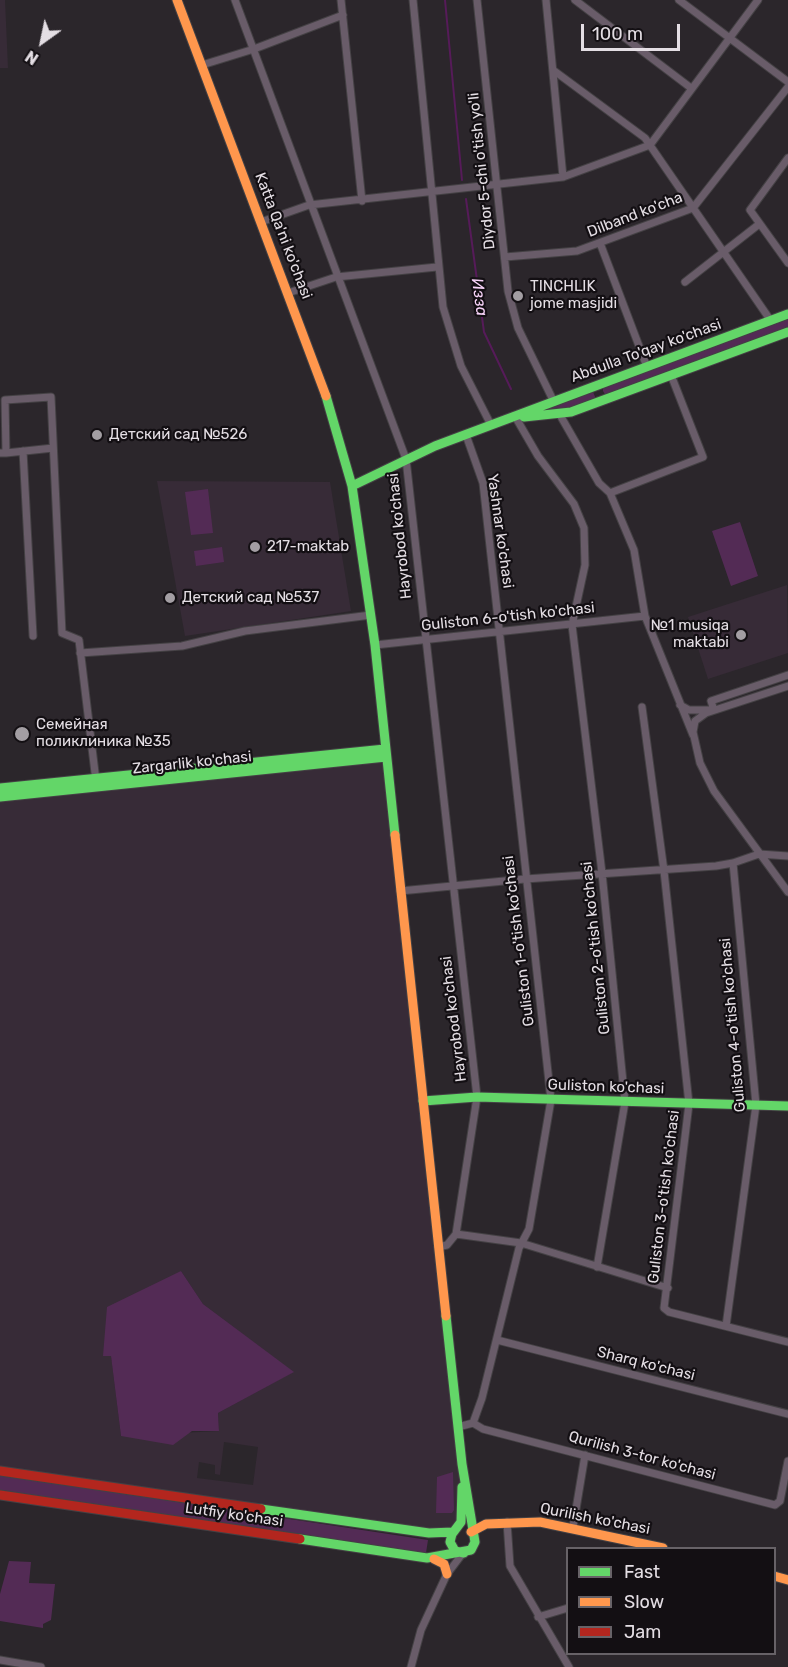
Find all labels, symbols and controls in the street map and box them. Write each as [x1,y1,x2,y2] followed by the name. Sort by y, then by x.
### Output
[12,12,72,72] north arrow
[584,12,683,50] scale bar
[592,23,643,45] text: 100 m
[22,46,42,69] text: N
[465,92,499,250] street label: Diydor 5-chi o'tish yo'li
[251,170,315,302] street label: Katta Qa'ni ko'chasi
[585,189,685,241] street label: Dilband ko'cha
[467,277,491,317] water label: Изза
[530,278,617,313] place label: TINCHLIK jome masjidi
[511,289,525,303] marker: TINCHLIK jome masjidi
[568,315,724,387] street label: Abdulla To'qay ko'chasi
[109,426,247,444] place label: Детский сад №526
[90,428,104,442] marker: Детский сад №526
[384,472,416,600] street label: Hayrobod ko'chasi
[483,473,517,589] street label: Yashnar ko'chasi
[267,538,349,556] place label: 217-maktab
[248,540,262,554] marker: 217-maktab
[182,589,319,607] place label: Детский сад №537
[163,591,177,605] marker: Детский сад №537
[420,599,596,635] street label: Guliston 6-o'tish ko'chasi
[651,617,729,652] place label: №1 musiqa maktabi
[734,628,748,642] marker: №1 musiqa maktabi
[36,716,171,751] place label: Семейная поликлиника №35
[13,725,31,743] marker: Семейная поликлиника №35
[131,748,253,778] street label: Zargarlik ko'chasi
[500,855,538,1027] street label: Guliston 1-o'tish ko'chasi
[578,861,614,1035] street label: Guliston 2-o'tish ko'chasi
[716,937,750,1113] street label: Guliston 4-o'tish ko'chasi
[437,955,471,1083] street label: Hayrobod ko'chasi
[547,1076,665,1098] street label: Guliston ko'chasi
[644,1109,684,1285] street label: Guliston 3-o'tish ko'chasi
[595,1343,697,1385] street label: Sharq ko'chasi
[567,1428,717,1484] street label: Qurilish 3-tor ko'chasi
[184,1499,284,1531] street label: Lutfiy ko'chasi
[539,1500,651,1538] street label: Qurilish ko'chasi
[566,1547,776,1655] legend
[624,1561,660,1583] text: Fast
[624,1591,664,1613] text: Slow
[624,1621,661,1643] text: Jam

